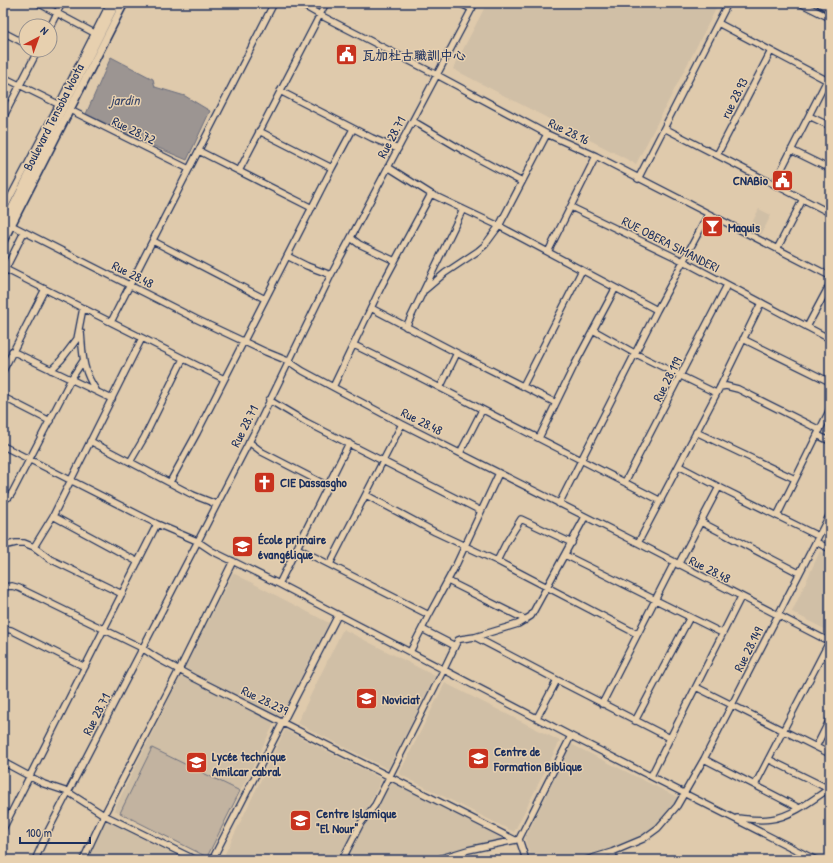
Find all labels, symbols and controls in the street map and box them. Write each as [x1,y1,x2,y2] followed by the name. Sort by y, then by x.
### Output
[18,18,58,58] north arrow
[38,23,51,38] text: N
[334,42,360,68] public building icon: 瓦加杜古職訓中心
[362,46,466,64] place label: 瓦加杜古職訓中心
[18,60,88,174] street label: Boulevard Tensoba Woota
[716,74,752,121] street label: rue 28.93
[107,90,141,109] water label: jardin
[109,112,159,148] street label: Rue 28.72
[373,113,410,161] street label: Rue 28.71
[545,113,593,149] street label: Rue 28.16
[770,167,796,193] public building icon: CNABio
[733,171,769,189] place label: CNABio
[619,212,723,276] street label: RUE OBERA SIMANDERI
[700,214,726,240] bar icon: Maquis
[728,218,760,237] place label: Maquis
[109,256,157,292] street label: Rue 28.48
[648,353,686,404] street label: Rue 28.119
[226,402,262,450] street label: Rue 28.71
[398,403,446,439] street label: Rue 28.48
[251,469,277,495] church icon: CIE Dassasgho
[280,473,348,492] place label: CIE Dassasgho
[258,530,327,564] place label: École primaire évangélique
[230,533,256,559] school or university icon: École primaire évangélique
[686,551,734,587] street label: Rue 28.48
[729,623,767,675] street label: Rue 28.149
[238,681,292,719] street label: Rue 28.239
[353,686,379,712] school or university icon: Noviciat
[78,690,114,738] street label: Rue 28.71
[382,690,420,708] place label: Noviciat
[493,742,583,776] place label: Centre de Formation Biblique
[466,745,492,771] school or university icon: Centre de Formation Biblique
[212,747,287,780] place label: Lycée technique Amilcar cabral
[183,750,209,776] school or university icon: Lycée technique Amilcar cabral
[316,804,397,837] place label: Centre Islamique "El Nour"
[288,807,314,833] school or university icon: Centre Islamique "El Nour"
[20,819,90,845] scale bar
[26,824,52,841] text: 100 m

